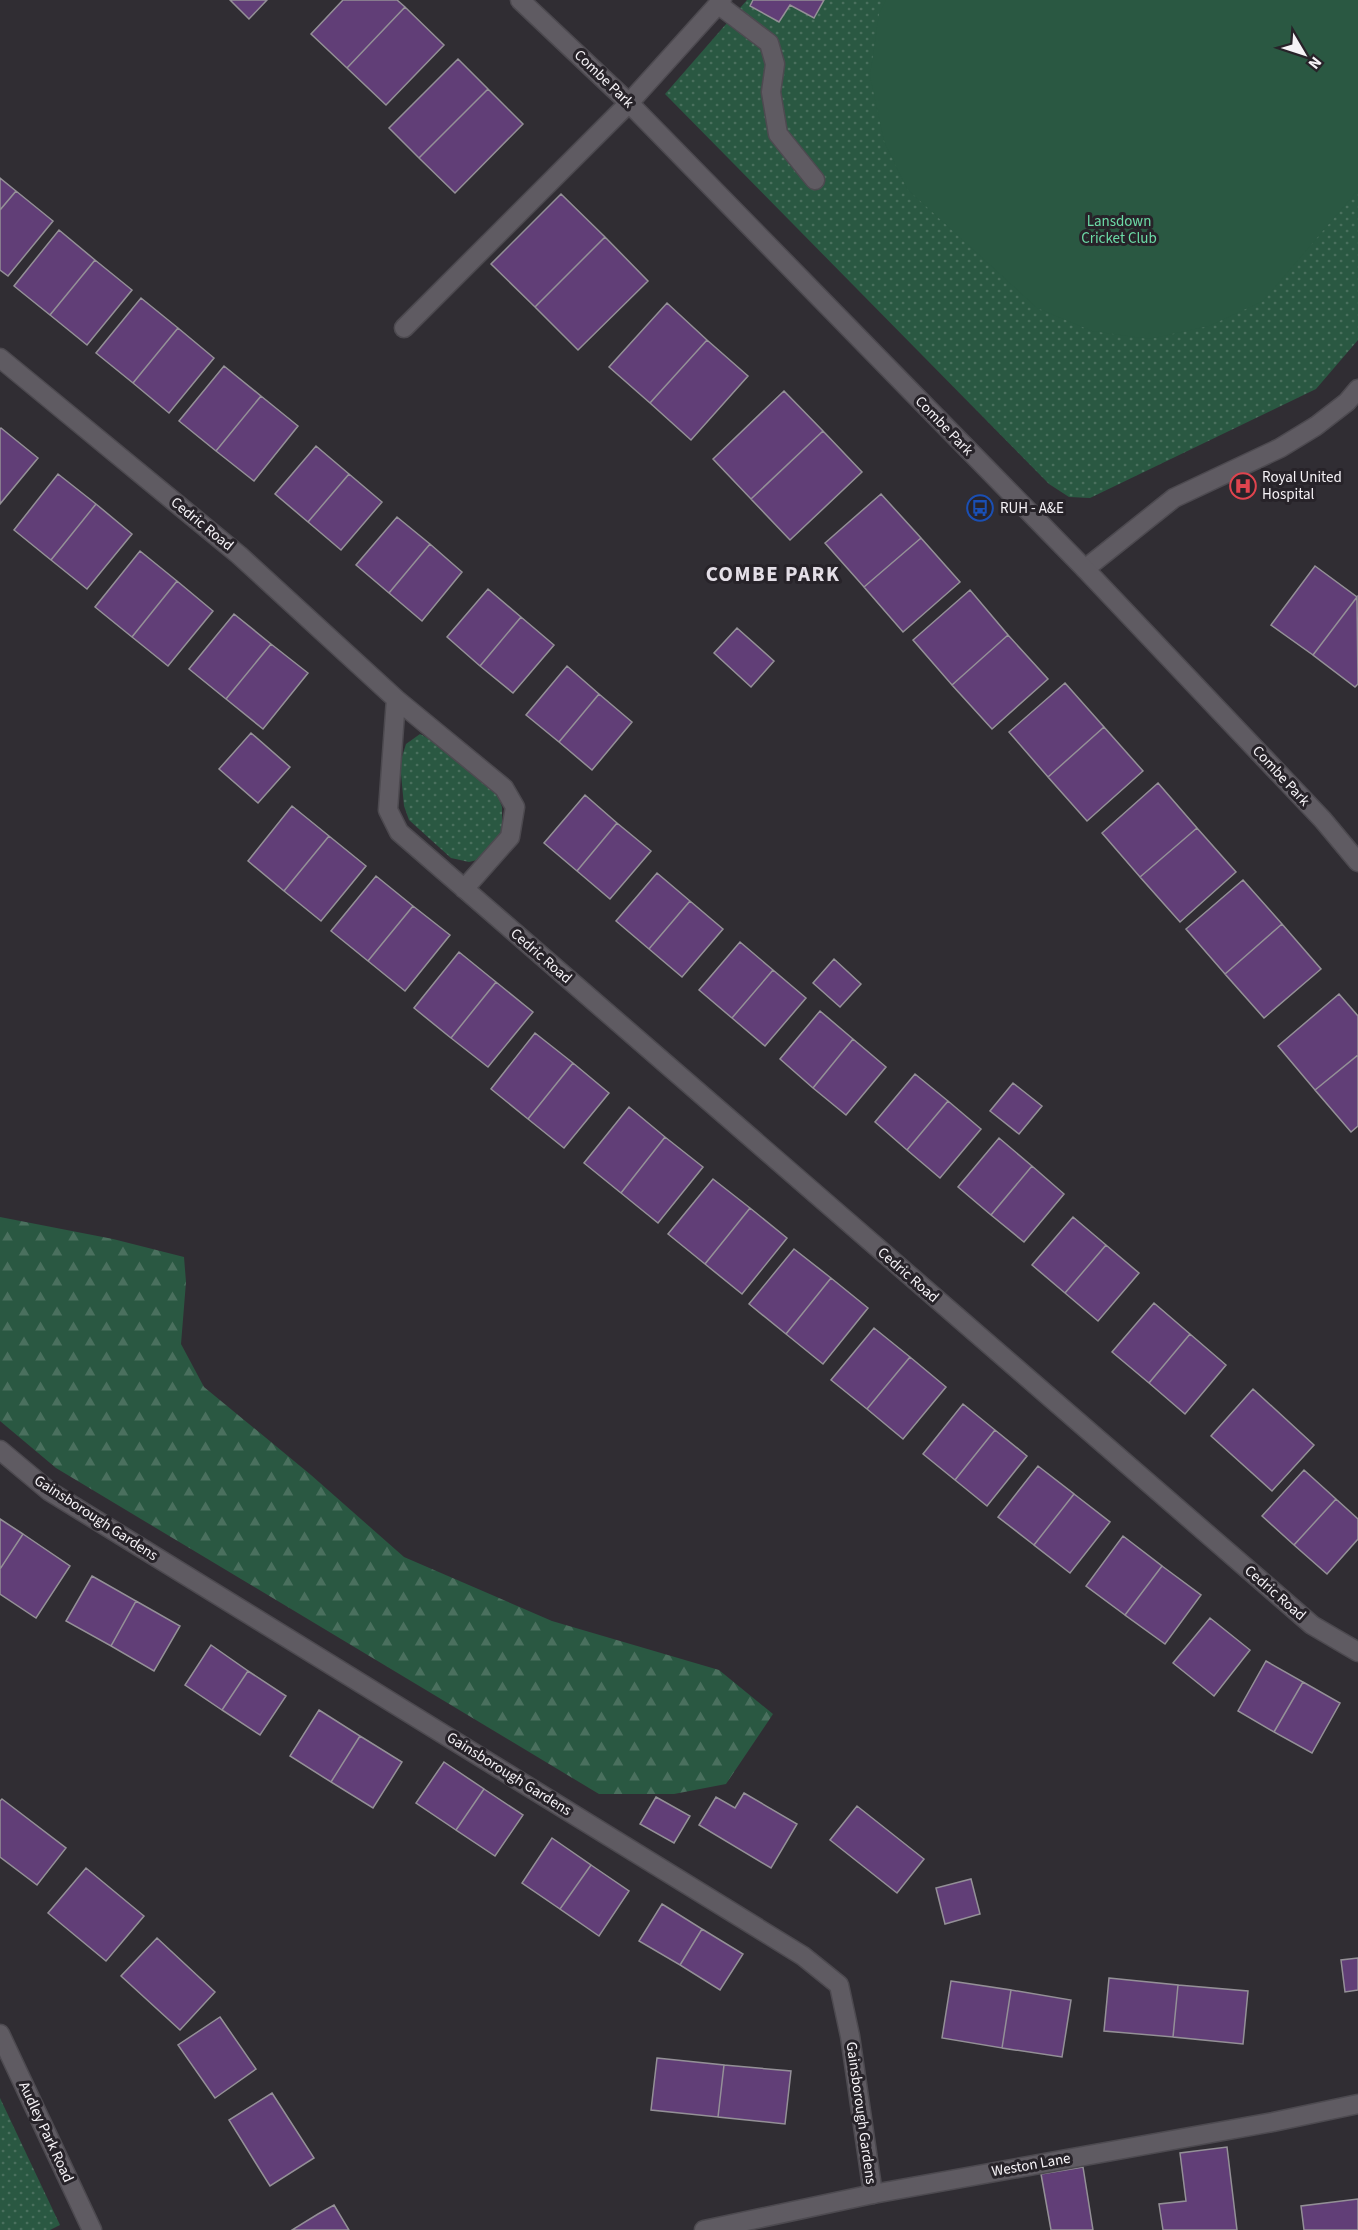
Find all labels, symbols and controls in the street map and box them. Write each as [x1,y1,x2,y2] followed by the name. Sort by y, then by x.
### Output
[1274,24,1334,84] north arrow
[569,45,639,113] street label: Combe Park
[1303,52,1327,74] text: N
[1081,211,1157,249] park label: Lansdown Cricket Club
[910,391,978,461] street label: Combe Park
[1262,467,1342,505] place label: Royal United Hospital
[1228,471,1258,501] hospital icon: Royal United Hospital
[166,492,238,556] street label: Cedric Road
[965,493,995,523] bus stop icon: RUH - A&E
[1000,498,1064,519] place label: RUH - A&E
[706,559,840,589] district label: COMBE PARK
[1247,741,1315,811] street label: Combe Park
[506,923,576,989] street label: Cedric Road
[873,1242,943,1308] street label: Cedric Road
[30,1470,162,1566] street label: Gainsborough Gardens
[1240,1560,1310,1626] street label: Cedric Road
[443,1727,575,1821] street label: Gainsborough Gardens
[841,2040,881,2186] street label: Gainsborough Gardens
[13,2078,79,2186] street label: Audley Park Road
[990,2148,1072,2182] street label: Weston Lane

